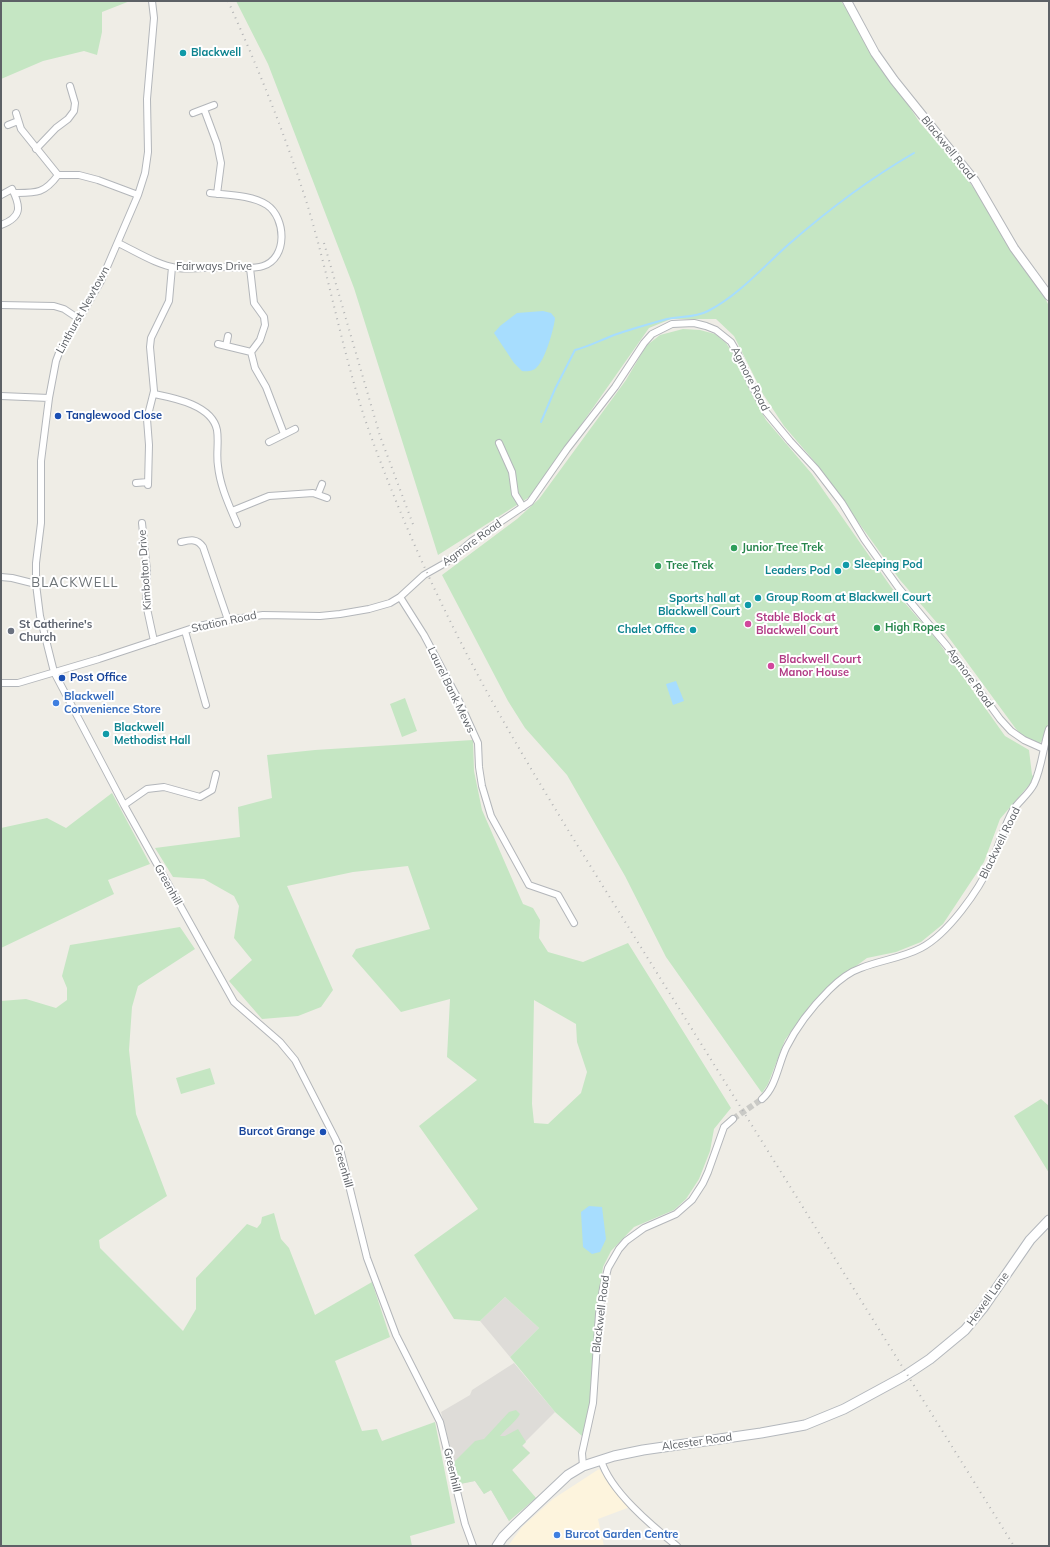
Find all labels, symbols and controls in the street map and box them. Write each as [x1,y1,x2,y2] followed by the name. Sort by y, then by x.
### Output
[191,46,241,60] place label: Blackwell
[178,48,188,58] marker: Blackwell
[918,113,978,183] street label: Blackwell Road
[176,260,252,274] street label: Fairways Drive
[54,264,112,356] street label: Linthurst Newtown
[728,345,772,413] street label: Agmore Road
[66,409,162,423] place label: Tanglewood Close
[53,411,63,421] marker: Tanglewood Close
[440,517,504,569] street label: Agmore Road
[136,529,154,611] street label: Kimbolton Drive
[742,541,823,555] place label: Junior Tree Trek
[729,543,739,553] marker: Junior Tree Trek
[854,558,923,572] place label: Sleeping Pod
[666,559,714,573] place label: Tree Trek
[841,560,851,570] marker: Sleeping Pod
[653,561,663,571] marker: Tree Trek
[765,564,830,578] place label: Leaders Pod
[833,566,843,576] marker: Leaders Pod
[31,575,119,591] district label: BLACKWELL
[766,591,931,605] place label: Group Room at Blackwell Court
[658,592,740,618] place label: Sports hall at Blackwell Court
[753,593,763,603] marker: Group Room at Blackwell Court
[743,600,753,610] marker: Sports hall at Blackwell Court
[190,609,258,635] street label: Station Road
[756,611,838,637] place label: Stable Block at Blackwell Court
[19,618,92,644] place label: St Catherine's Church
[743,619,753,629] marker: Stable Block at Blackwell Court
[885,621,945,635] place label: High Ropes
[617,623,685,637] place label: Chalet Office
[872,623,882,633] marker: High Ropes
[688,625,698,635] marker: Chalet Office
[6,626,16,636] marker: St Catherine's Church
[425,645,477,735] street label: Laurel Bank Mews
[944,646,996,710] street label: Agmore Road
[779,653,861,679] place label: Blackwell Court Manor House
[766,661,776,671] marker: Blackwell Court Manor House
[70,671,127,685] place label: Post Office
[57,673,67,683] marker: Post Office
[64,690,161,716] place label: Blackwell Convenience Store
[51,698,61,708] marker: Blackwell Convenience Store
[114,721,190,747] place label: Blackwell Methodist Hall
[101,729,111,739] marker: Blackwell Methodist Hall
[977,805,1023,881] street label: Blackwell Road
[151,862,185,908] street label: Greenhill
[239,1125,315,1139] place label: Burcot Grange
[318,1127,328,1137] marker: Burcot Grange
[330,1143,356,1189] street label: Greenhill
[964,1270,1012,1328] street label: Hewell Lane
[590,1274,612,1354] street label: Blackwell Road
[661,1431,733,1453] street label: Alcester Road
[441,1447,463,1493] street label: Greenhill
[565,1528,678,1542] place label: Burcot Garden Centre
[552,1530,562,1540] marker: Burcot Garden Centre

